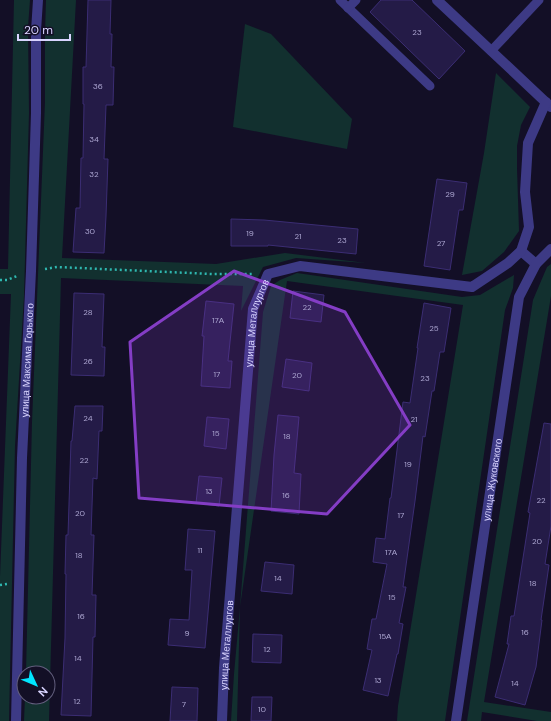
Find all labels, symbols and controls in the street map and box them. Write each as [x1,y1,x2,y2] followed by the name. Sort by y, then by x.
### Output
[18,16,70,42] scale bar
[24,22,53,38] text: 20 m
[412,27,422,37] house number: 23
[93,81,103,91] house number: 36
[89,134,99,144] house number: 34
[89,169,99,179] house number: 32
[445,189,455,199] house number: 29
[85,226,96,236] house number: 30
[246,228,254,238] house number: 19
[294,231,302,241] house number: 21
[337,235,347,245] house number: 23
[437,238,445,248] house number: 27
[242,277,272,368] street label: улица Металлургов
[18,302,36,418] street label: улица Максима Горького
[302,302,312,312] house number: 22
[83,307,93,317] house number: 28
[212,315,225,325] house number: 17А
[429,323,439,333] house number: 25
[83,356,93,366] house number: 26
[214,369,220,379] house number: 17
[292,370,303,380] house number: 20
[420,373,430,383] house number: 23
[83,413,93,423] house number: 24
[410,414,418,424] house number: 21
[212,428,220,438] house number: 15
[283,431,291,441] house number: 18
[480,437,505,522] street label: улица Жуковского
[79,455,89,465] house number: 22
[404,459,412,469] house number: 19
[205,486,213,496] house number: 13
[282,490,290,500] house number: 16
[536,495,546,505] house number: 22
[75,508,86,518] house number: 20
[398,510,404,520] house number: 17
[532,536,543,546] house number: 20
[198,545,203,555] house number: 11
[385,547,398,557] house number: 17А
[75,550,83,560] house number: 18
[274,573,282,583] house number: 14
[529,578,537,588] house number: 18
[388,592,396,602] house number: 15
[217,600,236,690] street label: улица Металлургов
[77,611,85,621] house number: 16
[521,627,529,637] house number: 16
[184,628,190,638] house number: 9
[379,631,392,641] house number: 15А
[263,644,271,654] house number: 12
[74,653,82,663] house number: 14
[16,665,56,705] north arrow
[374,675,382,685] house number: 13
[511,678,519,688] house number: 14
[35,684,51,700] text: N
[73,696,81,706] house number: 12
[182,699,186,709] house number: 7
[258,704,267,714] house number: 10

